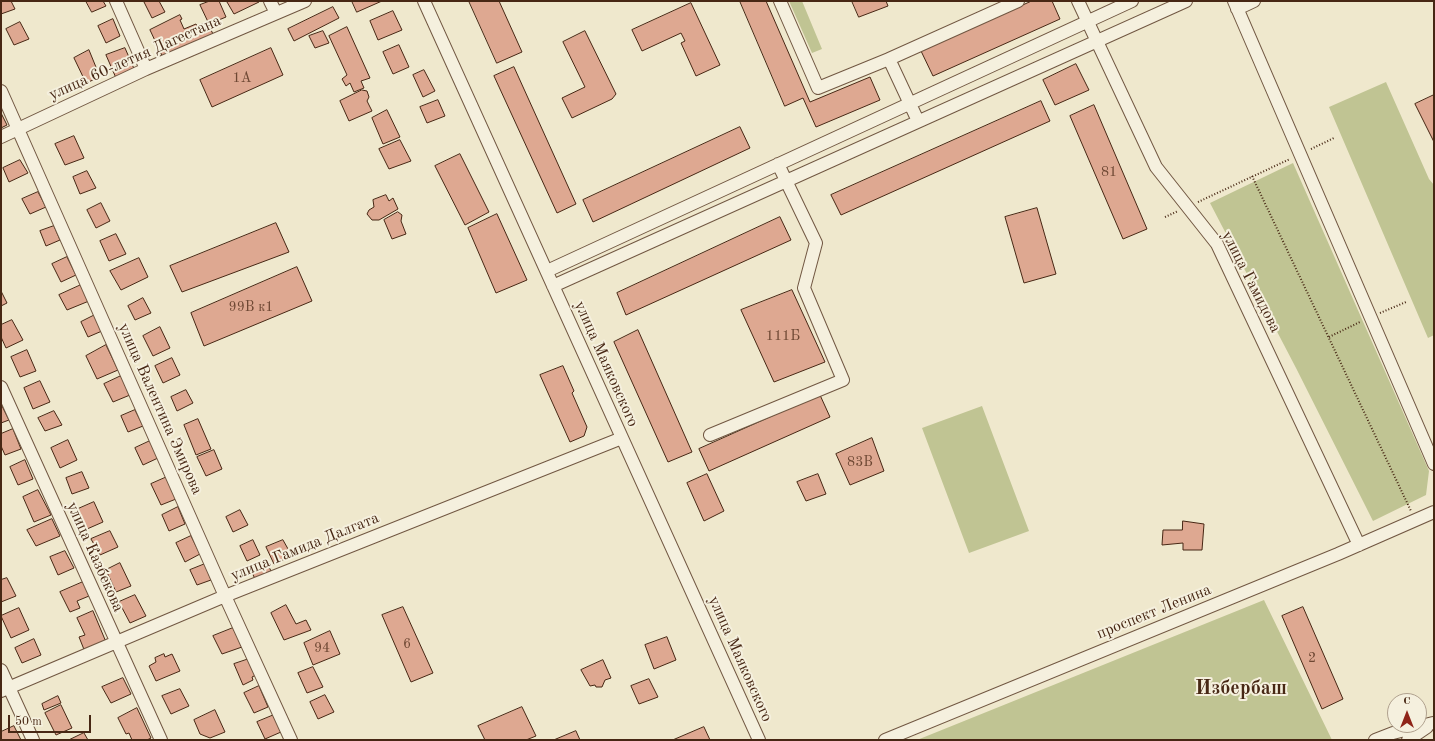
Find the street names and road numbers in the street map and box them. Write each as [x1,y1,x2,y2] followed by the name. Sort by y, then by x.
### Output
[46,11,224,105] street label: улица 60-летия Дагестана
[1217,228,1285,336] street label: улица Гамидова
[570,298,642,430] street label: улица Маяковского
[113,320,207,498] street label: улица Валентина Эмирова
[62,499,128,615] street label: улица Казбекова
[228,508,382,586] street label: улица Гамида Далгата
[1094,580,1214,644] street label: проспект Ленина
[704,593,776,725] street label: улица Маяковского

